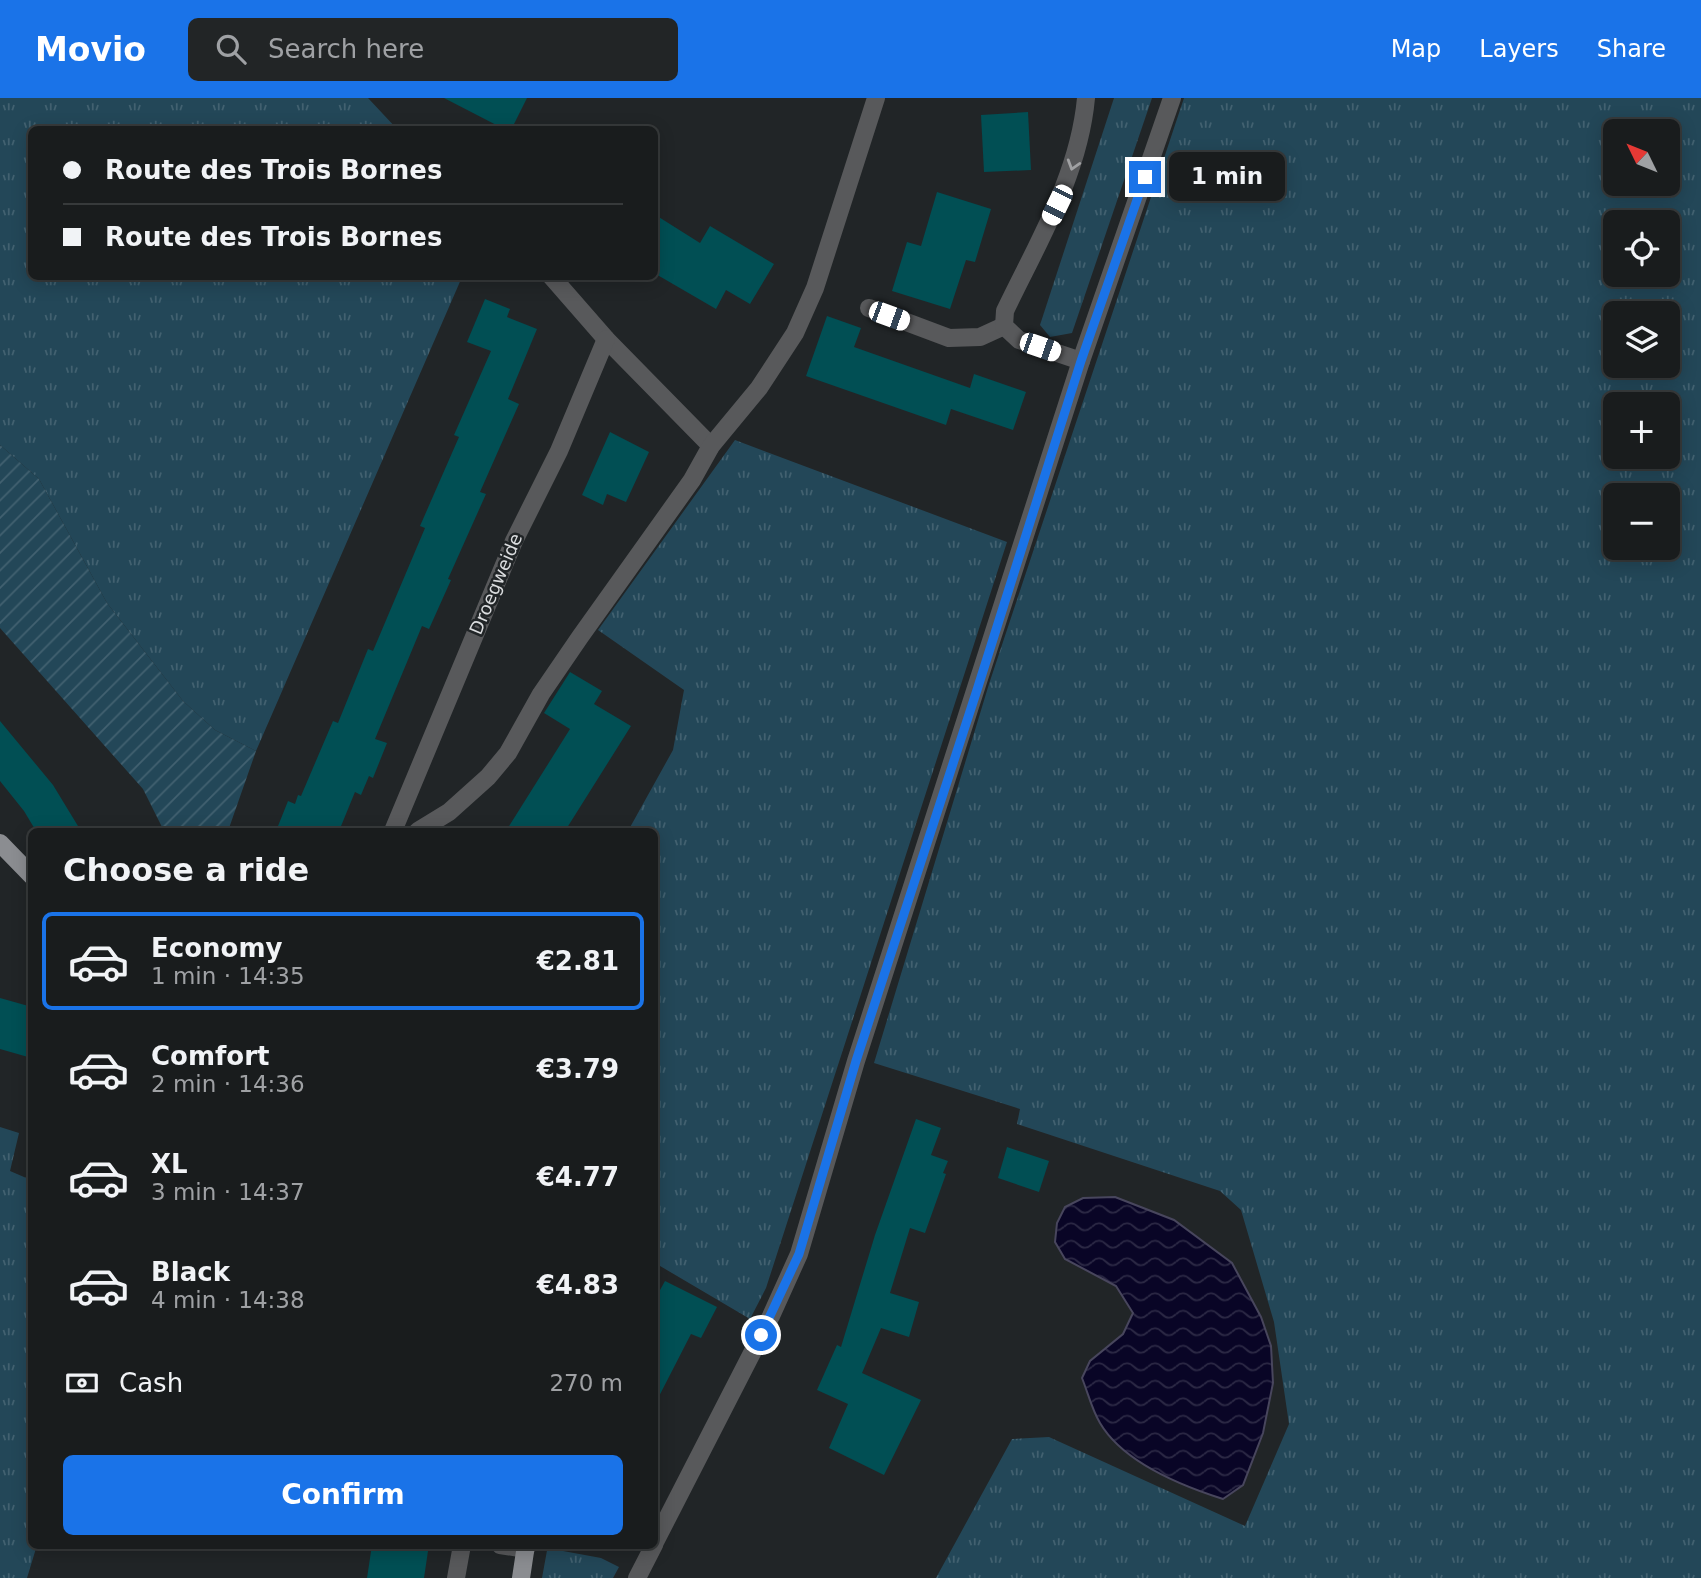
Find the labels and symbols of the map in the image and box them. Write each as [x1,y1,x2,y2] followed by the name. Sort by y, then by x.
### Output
[1603,119,1680,196] north arrow
[1170,153,1285,202] callout: 1 min
[1066,158,1081,170] one-way arrow
[1129,161,1161,193] route end
[1039,182,1076,228] car
[866,299,913,333] car
[1017,330,1064,364] car
[465,530,526,637] street label: Droegweide
[745,1319,777,1351] route start

